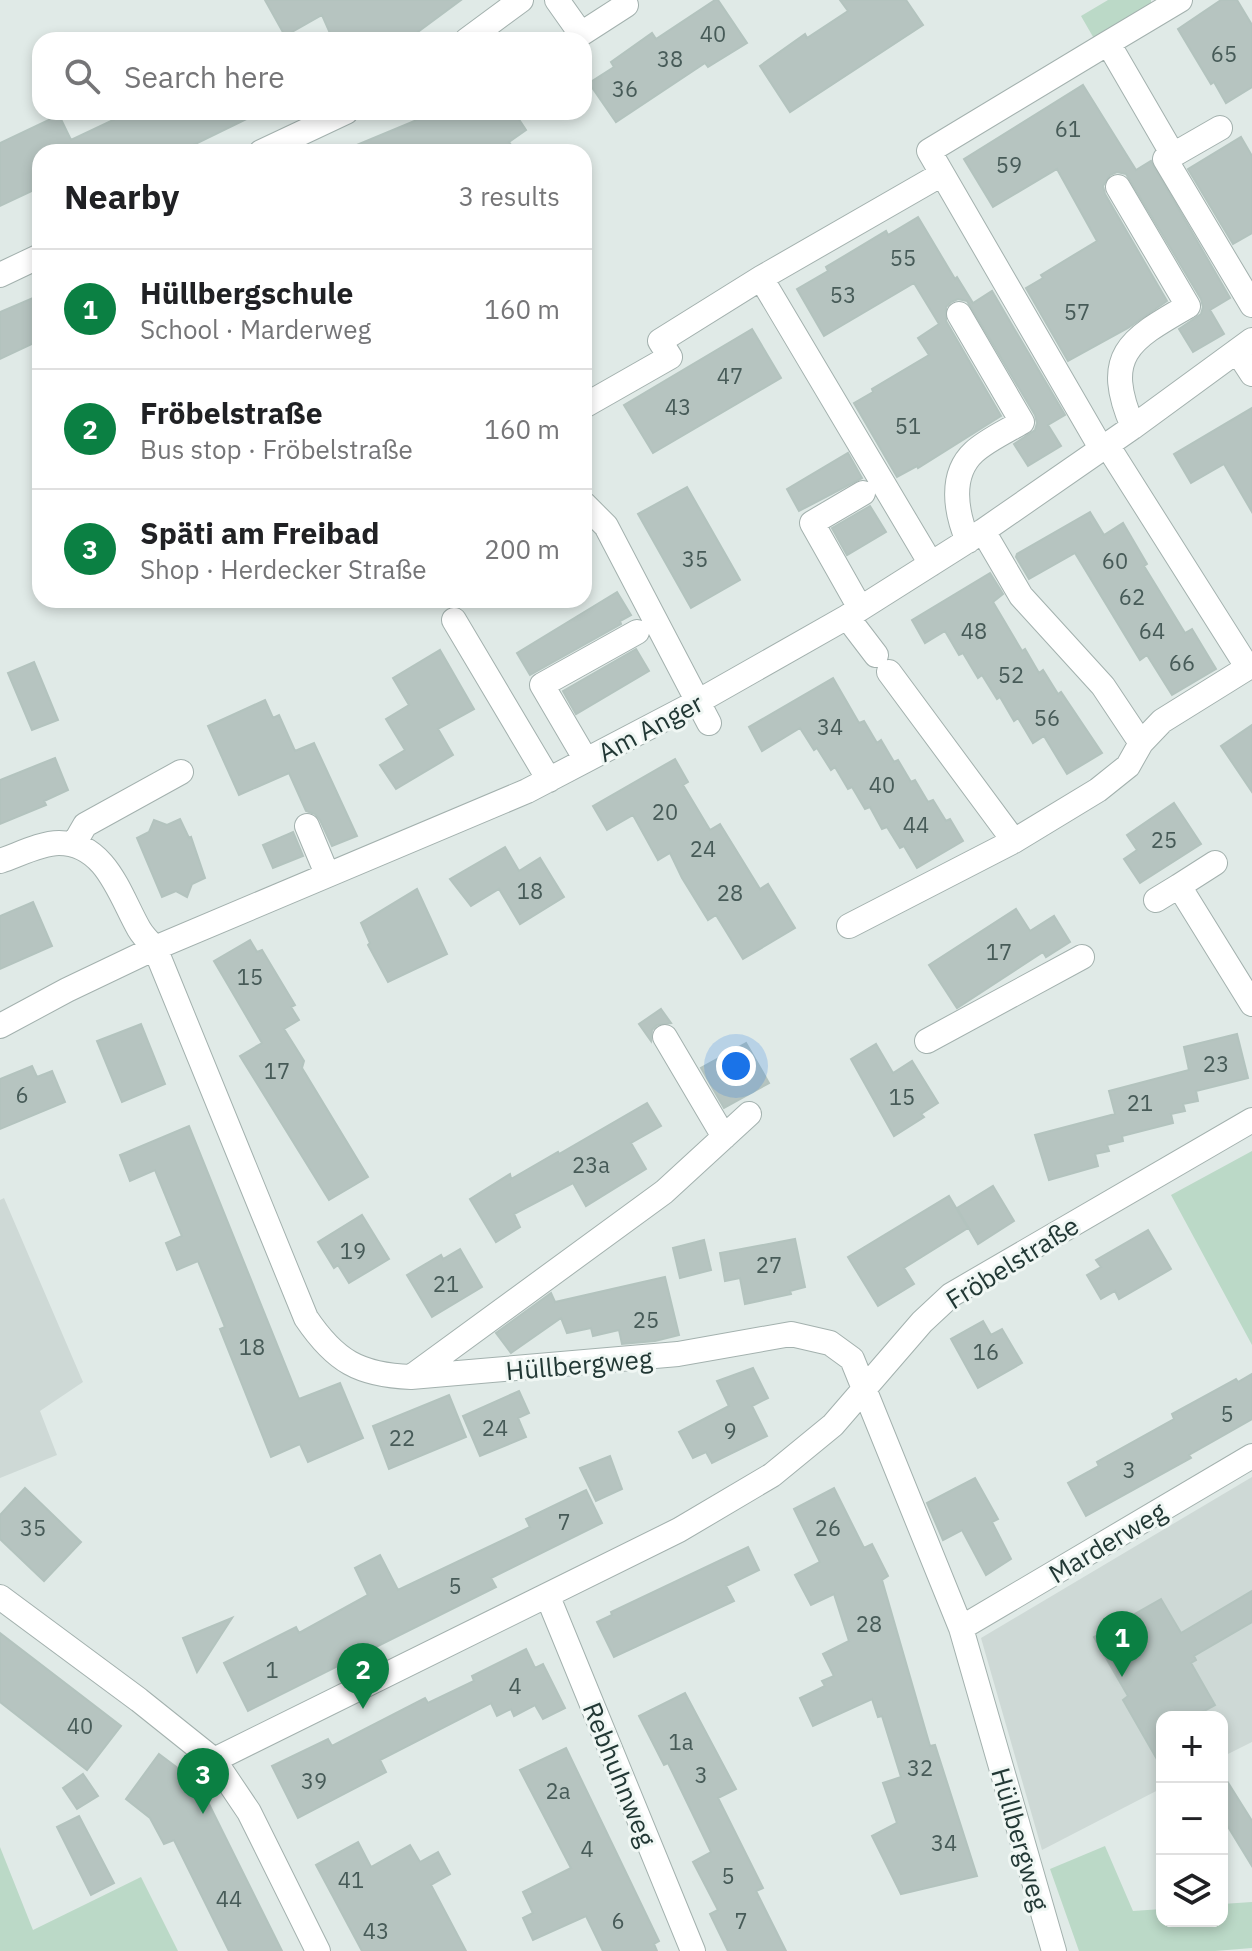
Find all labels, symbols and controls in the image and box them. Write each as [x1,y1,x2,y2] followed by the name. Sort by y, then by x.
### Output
[700,19,726,48] house number: 40
[32,32,592,120] search box
[1211,39,1237,68] house number: 65
[657,44,683,73] house number: 38
[60,54,104,98] icon: search
[124,57,285,96] text: Search here
[612,74,638,103] house number: 36
[1055,114,1081,143] house number: 61
[996,150,1022,179] house number: 59
[64,174,179,218] text: Nearby
[458,179,560,213] text: 3 results
[890,243,916,272] house number: 55
[140,273,353,312] text: Hüllbergschule
[830,280,856,309] house number: 53
[82,292,98,326] text: 1
[484,292,560,326] text: 160 m
[1064,297,1090,326] house number: 57
[140,312,371,346] text: School · Marderweg
[717,361,743,390] house number: 47
[665,392,691,421] house number: 43
[140,393,323,432] text: Fröbelstraße
[895,411,921,440] house number: 51
[82,412,98,446] text: 2
[484,412,560,446] text: 160 m
[140,432,413,466] text: Bus stop · Fröbelstraße
[140,513,380,552] text: Späti am Freibad
[82,532,98,566] text: 3
[484,532,560,566] text: 200 m
[682,544,708,573] house number: 35
[1102,546,1128,575] house number: 60
[140,552,426,586] text: Shop · Herdecker Straße
[1119,582,1145,611] house number: 62
[961,616,987,645] house number: 48
[1139,616,1165,645] house number: 64
[1169,648,1195,677] house number: 66
[998,660,1024,689] house number: 52
[592,685,709,769] street label: Am Anger
[1034,703,1060,732] house number: 56
[817,712,843,741] house number: 34
[869,770,895,799] house number: 40
[652,797,678,826] house number: 20
[903,810,929,839] house number: 44
[1151,825,1177,854] house number: 25
[690,834,716,863] house number: 24
[517,876,543,905] house number: 18
[717,878,743,907] house number: 28
[986,937,1012,966] house number: 17
[237,962,263,991] house number: 15
[716,1046,756,1086] your location
[1203,1049,1229,1078] house number: 23
[264,1056,290,1085] house number: 17
[15,1080,29,1109] house number: 6
[889,1082,915,1111] house number: 15
[1127,1088,1153,1117] house number: 21
[572,1150,610,1179] house number: 23a
[939,1208,1085,1316] street label: Fröbelstraße
[340,1236,366,1265] house number: 19
[756,1250,782,1279] house number: 27
[433,1269,459,1298] house number: 21
[633,1305,659,1334] house number: 25
[239,1332,265,1361] house number: 18
[973,1337,999,1366] house number: 16
[504,1341,654,1387] street label: Hüllbergweg
[1220,1399,1234,1428] house number: 5
[482,1413,508,1442] house number: 24
[723,1416,737,1445] house number: 9
[389,1423,415,1452] house number: 22
[1122,1455,1136,1484] house number: 3
[1042,1493,1172,1590] street label: Marderweg
[557,1507,571,1536] house number: 7
[20,1513,46,1542] house number: 35
[815,1513,841,1542] house number: 26
[448,1571,462,1600] house number: 5
[856,1609,882,1638] house number: 28
[1096,1611,1148,1677] pin: 1
[337,1643,389,1709] pin: 2
[265,1655,279,1684] house number: 1
[508,1671,522,1700] house number: 4
[576,1697,664,1851] street label: Rebhuhnweg
[67,1711,93,1740] house number: 40
[1156,1711,1228,1927] map controls
[1156,1711,1228,1783] button: +
[669,1727,694,1756] house number: 1a
[177,1748,229,1814] pin: 3
[907,1753,933,1782] house number: 32
[694,1760,708,1789] house number: 3
[984,1764,1058,1915] street label: Hüllbergweg
[301,1766,327,1795] house number: 39
[546,1776,571,1805] house number: 2a
[1156,1783,1228,1855] button: −
[931,1828,957,1857] house number: 34
[580,1834,594,1863] house number: 4
[1156,1855,1228,1927] button: layers
[721,1861,735,1890] house number: 5
[338,1865,364,1894] house number: 41
[216,1884,242,1913] house number: 44
[611,1906,625,1935] house number: 6
[734,1906,748,1935] house number: 7
[363,1916,389,1945] house number: 43

